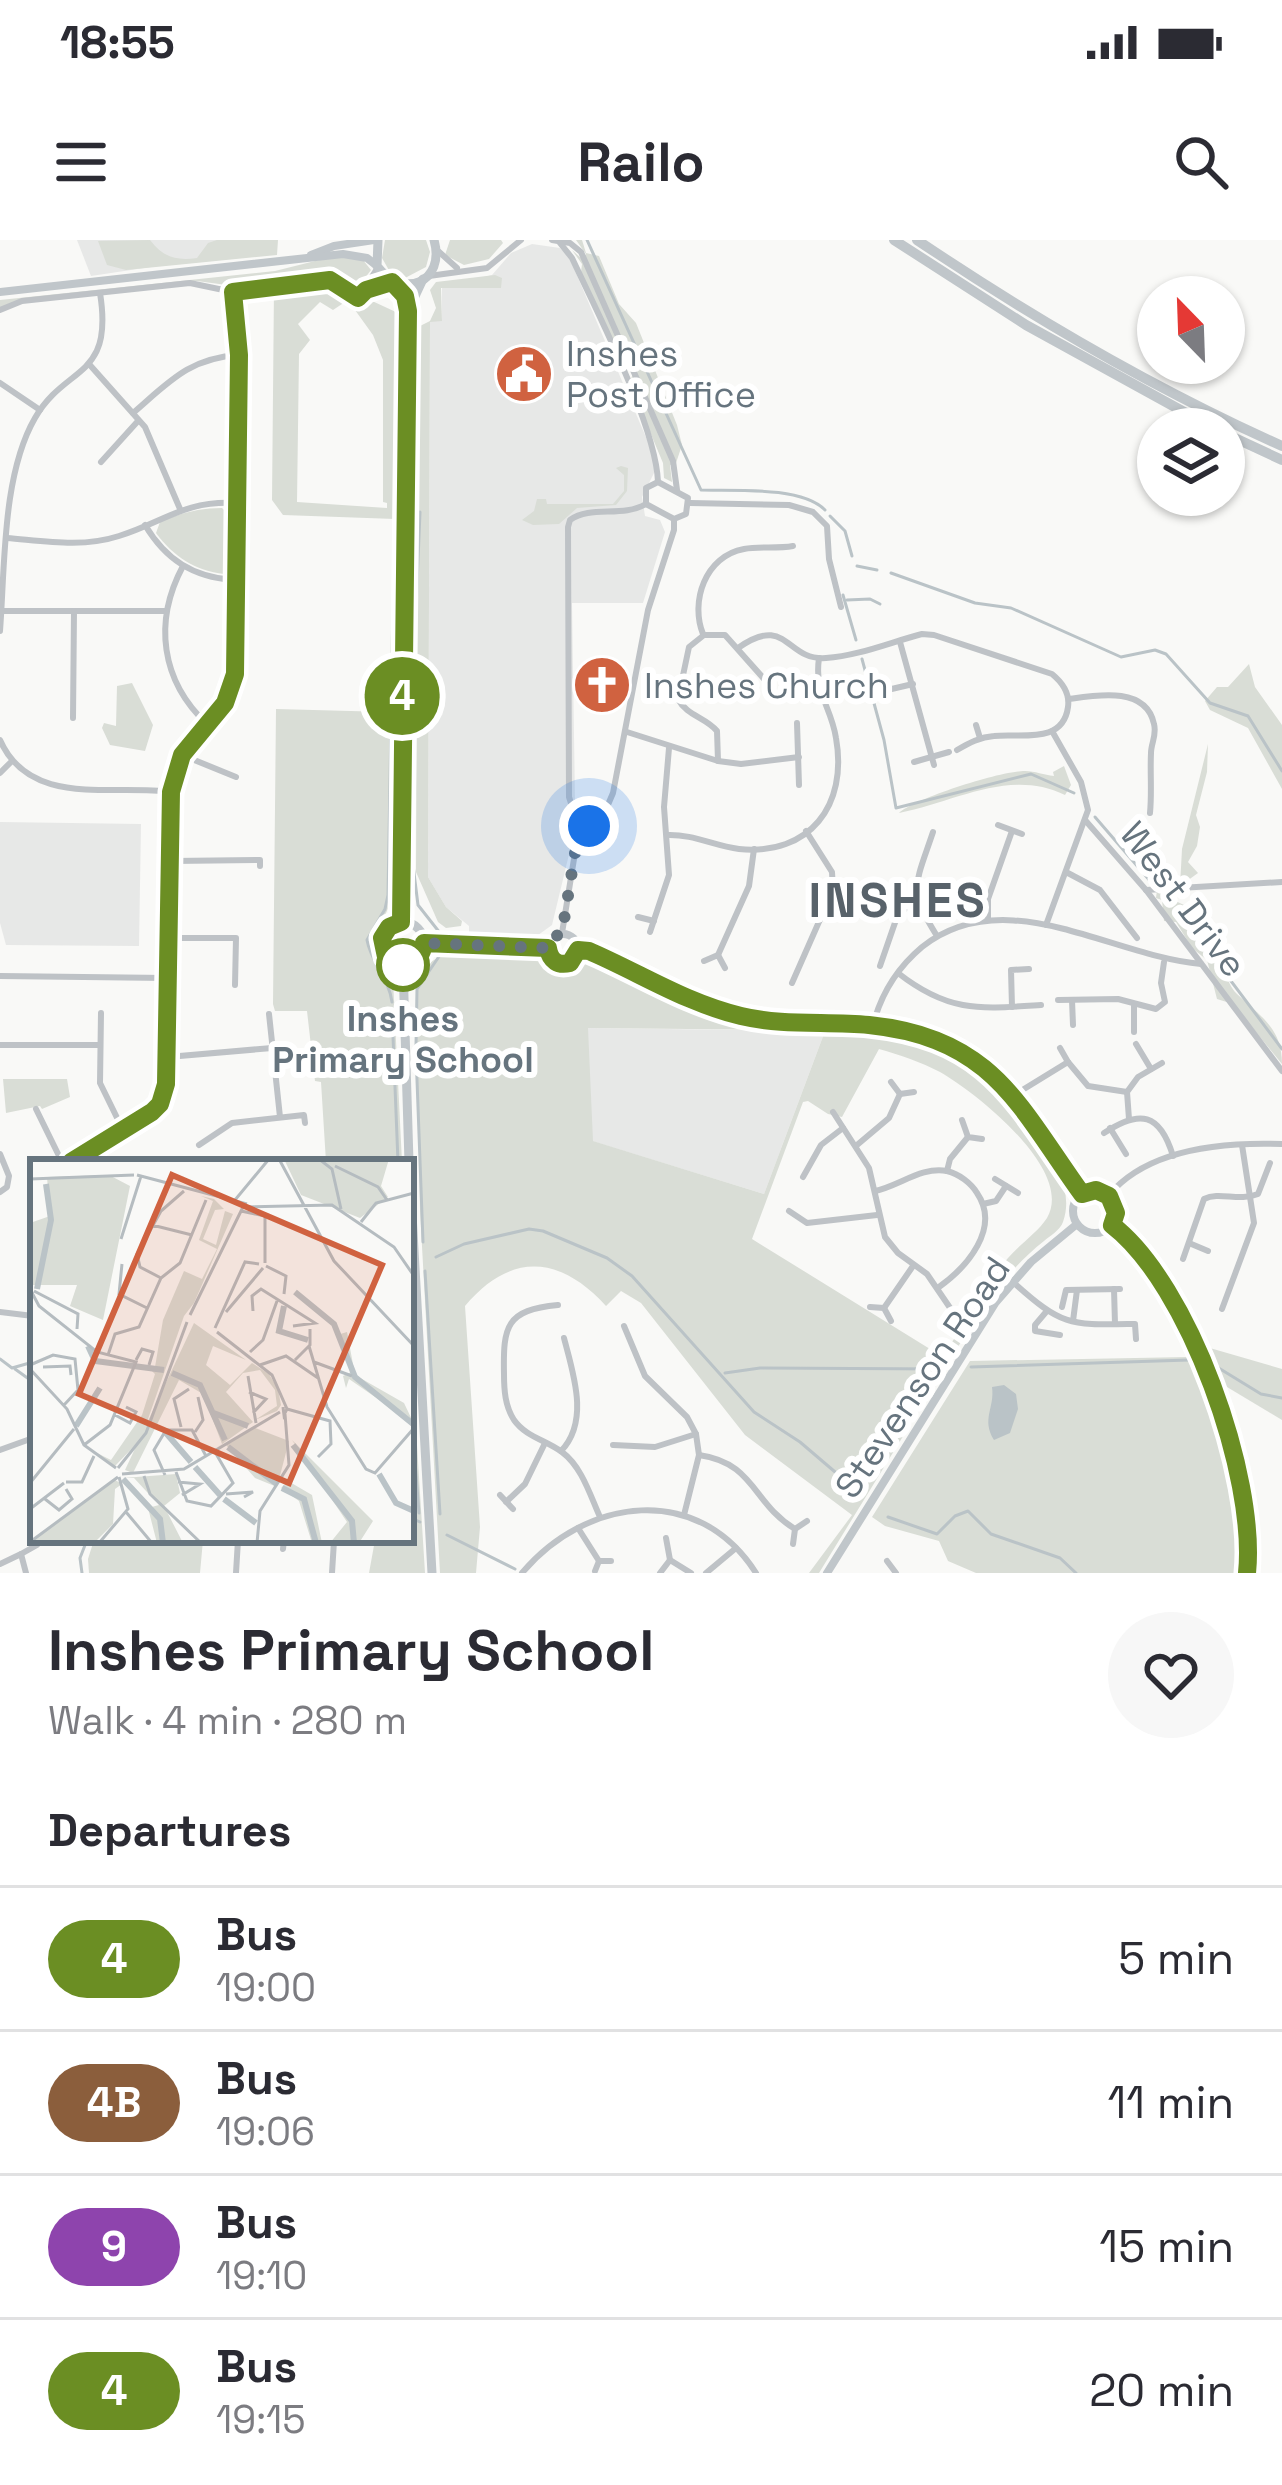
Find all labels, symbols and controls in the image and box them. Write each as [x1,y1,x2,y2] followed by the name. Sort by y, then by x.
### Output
[60,14,175,71] text: 18:55
[577,128,705,197] text: Railo
[48,129,114,195] icon: menu
[1168,129,1234,195] icon: search
[1137,276,1245,384] north arrow
[1137,276,1245,516] map controls
[566,331,756,418] place label: Inshes Post Office
[493,343,555,405] public building icon: Inshes Post Office
[1137,408,1245,516] button: layers
[571,654,633,716] church icon: Inshes Church
[363,657,441,735] line badge: 4
[644,663,889,709] place label: Inshes Church
[389,669,415,722] text: 4
[559,796,619,856] your location
[1110,813,1257,986] street label: West Drive
[808,870,988,931] district label: INSHES
[378,940,428,990] marker: Inshes Primary School
[272,996,534,1083] place label: Inshes Primary School
[30,1159,414,1543] inset map
[825,1248,1021,1507] street label: Stevenson Road
[1108,1612,1234,1738] button: heart
[48,1614,654,1687] text: Inshes Primary School
[48,1696,407,1745] text: Walk · 4 min · 280 m
[48,1802,291,1859] text: Departures
[216,1906,297,1963] text: Bus
[1118,1930,1234,1987] text: 5 min
[101,1932,127,1985] text: 4
[216,1963,316,2012] text: 19:00
[216,2050,297,2107] text: Bus
[1108,2074,1234,2131] text: 11 min
[87,2076,141,2129] text: 4B
[216,2107,315,2156] text: 19:06
[216,2194,297,2251] text: Bus
[1099,2218,1234,2275] text: 15 min
[101,2220,127,2273] text: 9
[216,2251,307,2300] text: 19:10
[216,2338,297,2395] text: Bus
[1089,2362,1234,2419] text: 20 min
[101,2364,127,2417] text: 4
[216,2395,306,2444] text: 19:15

